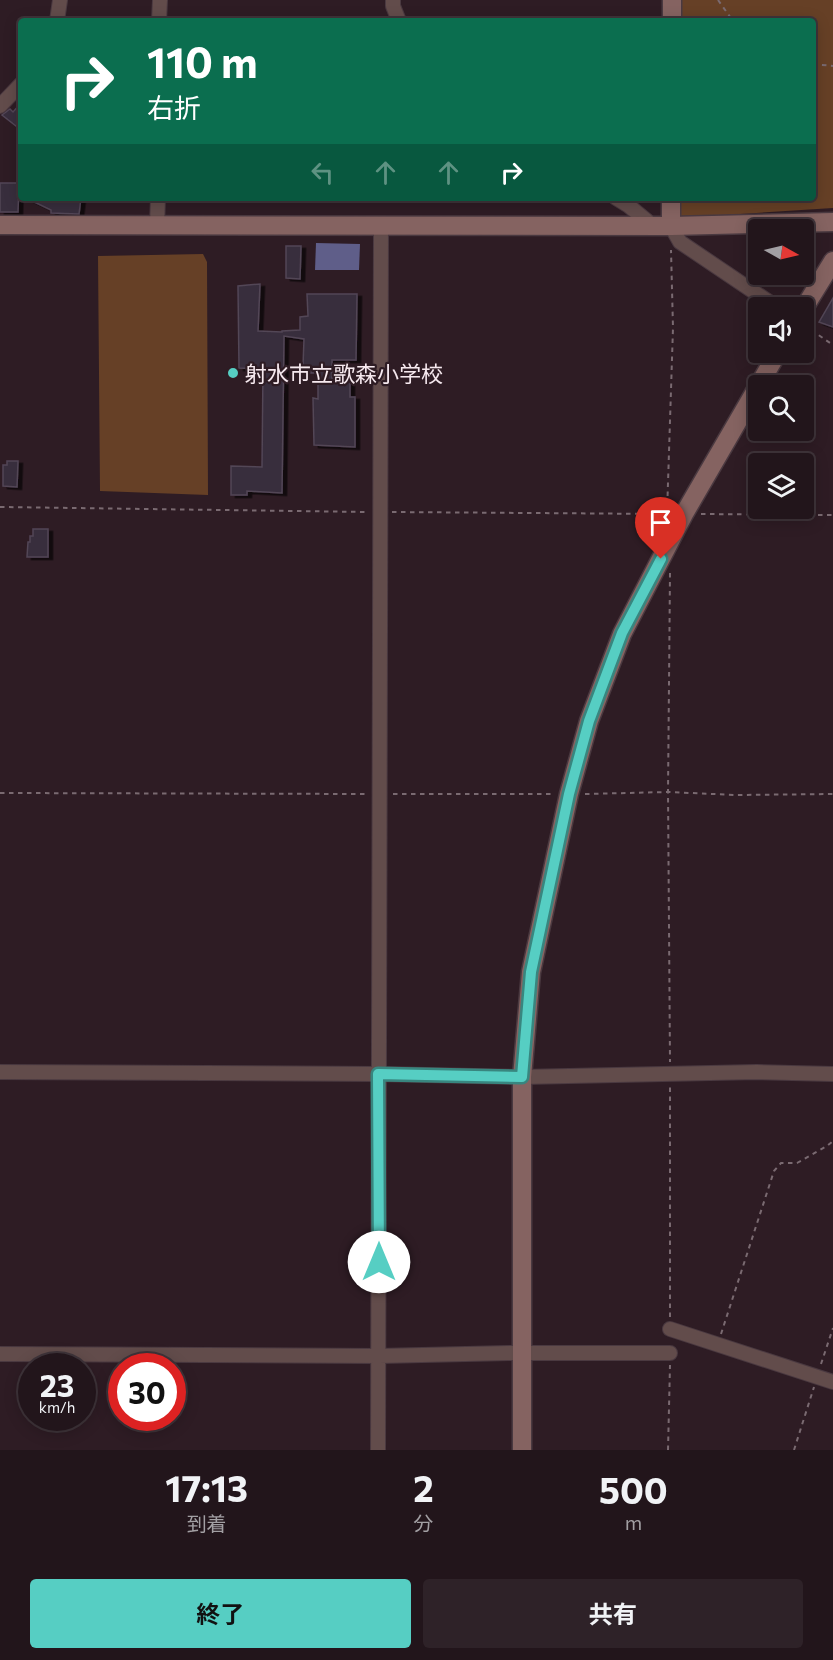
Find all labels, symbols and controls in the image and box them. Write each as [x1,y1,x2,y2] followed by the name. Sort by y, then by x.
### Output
[147,35,258,87] text: 110 m
[48,42,126,120] icon: right
[147,91,201,124] text: 右折
[306,156,339,189] icon: left
[369,156,402,189] icon: ahead
[432,156,465,189] icon: ahead
[495,156,528,189] icon: right
[748,219,814,285] north arrow
[748,219,814,519] map controls
[748,297,814,363] button: sound
[245,360,443,387] place label: 射水市立歌森小学校
[226,366,240,380] marker: 射水市立歌森小学校
[748,375,814,441] button: search
[748,453,814,519] button: layers
[635,497,686,559] pin
[644,506,677,539] icon: arrive
[347,1230,411,1294] position arrow
[108,1353,186,1431] speed limit sign: 30
[40,1366,74,1403] text: 23
[39,1398,75,1416] text: km/h
[165,1465,248,1509] text: 17:13
[413,1465,434,1509] text: 2
[599,1467,668,1511] text: 500
[625,1510,642,1534] text: m
[187,1511,227,1535] text: 到着
[414,1511,434,1535] text: 分
[30,1579,411,1648] button: 終了
[423,1579,803,1648] button: 共有

